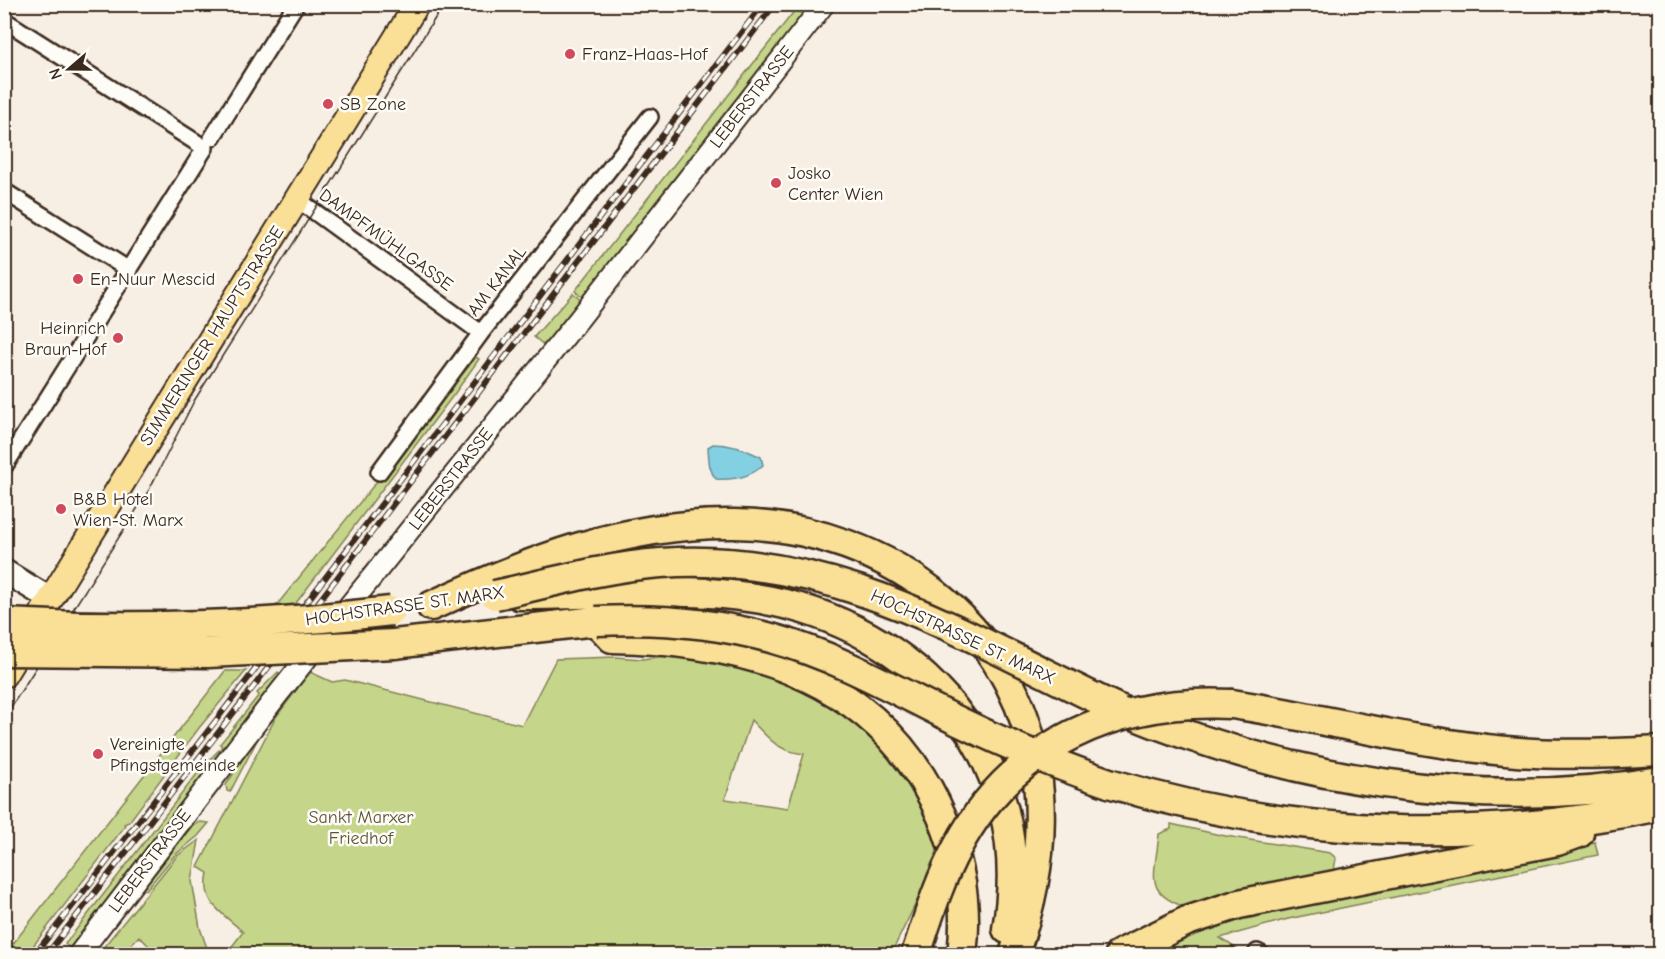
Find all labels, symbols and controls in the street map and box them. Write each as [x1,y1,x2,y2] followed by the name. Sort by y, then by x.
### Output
[39,39,99,99] north arrow
[706,42,798,152] street label: LEBERSTRASSE
[582,44,708,65] place label: Franz-Haas-Hof
[563,47,577,61] marker: Franz-Haas-Hof
[46,66,66,82] text: N
[340,94,406,115] place label: SB Zone
[321,97,335,111] marker: SB Zone
[788,163,884,205] place label: Josko Center Wien
[769,176,783,190] marker: Josko Center Wien
[315,184,457,296] street label: DAMPFMÜHLGASSE
[136,222,288,450] street label: SIMMERINGER HAUPTSTRASSE
[463,242,531,320] street label: AM KANAL
[90,269,215,290] place label: En-Nuur Mescid
[71,272,85,286] marker: En-Nuur Mescid
[25,318,107,360] place label: Heinrich Braun-Hof
[111,331,125,345] marker: Heinrich Braun-Hof
[405,424,497,534] street label: LEBERSTRASSE
[73,489,183,531] place label: B&B Hotel Wien-St. Marx
[54,502,68,516] marker: B&B Hotel Wien-St. Marx
[304,582,506,630] street label: HOCHSTRASSE ST. MARX
[867,585,1059,689] street label: HOCHSTRASSE ST. MARX
[110,734,236,776] place label: Vereinigte Pfingstgemeinde
[91,747,105,761] marker: Vereinigte Pfingstgemeinde
[104,805,196,917] street label: LEBERSTRASSE
[309,807,414,849] park label: Sankt Marxer Friedhof

